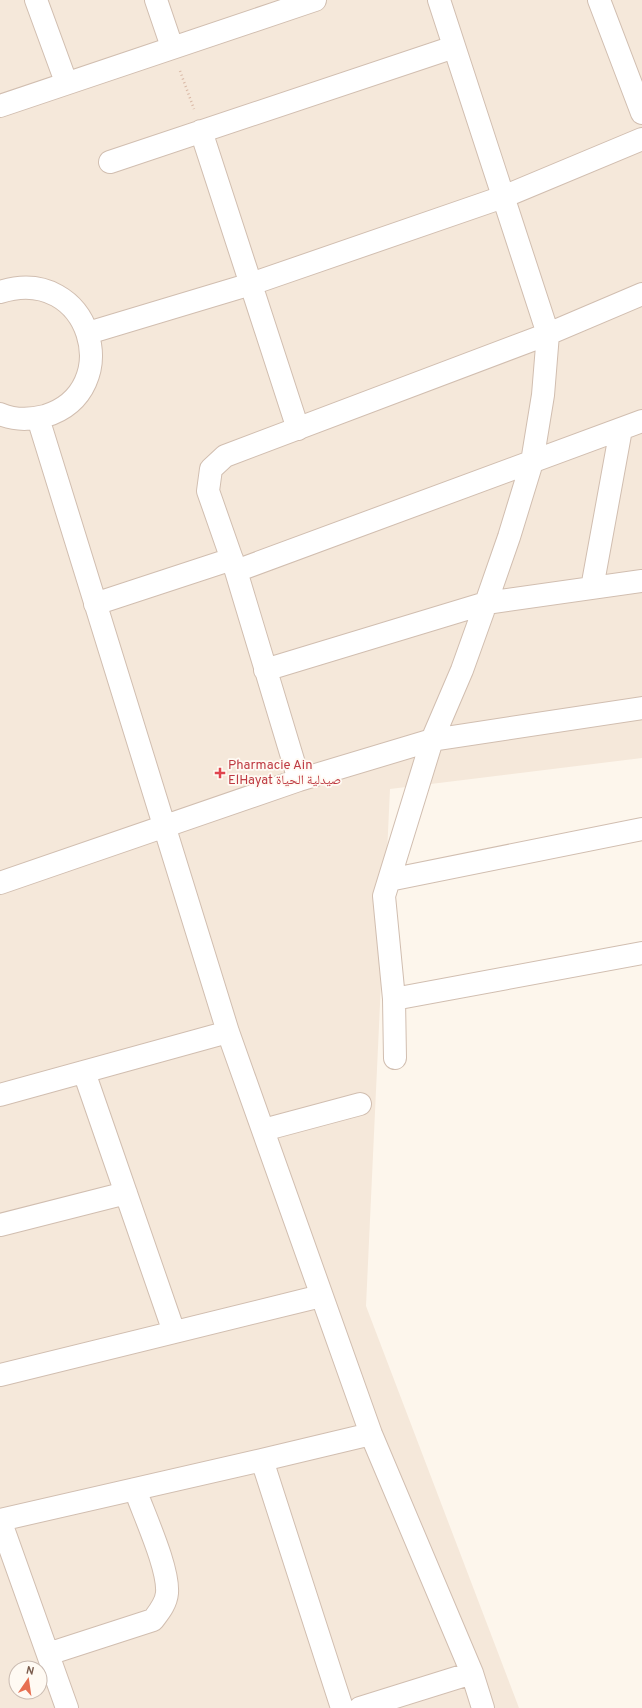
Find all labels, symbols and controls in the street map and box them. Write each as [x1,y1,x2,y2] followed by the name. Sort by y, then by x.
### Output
[228,758,341,789] place label: Pharmacie Ain ElHayat صيدلية الحياة
[215,768,225,778] marker: Pharmacie Ain ElHayat صيدلية الحياة
[8,1660,48,1700] north arrow
[25,1664,35,1679] text: N

